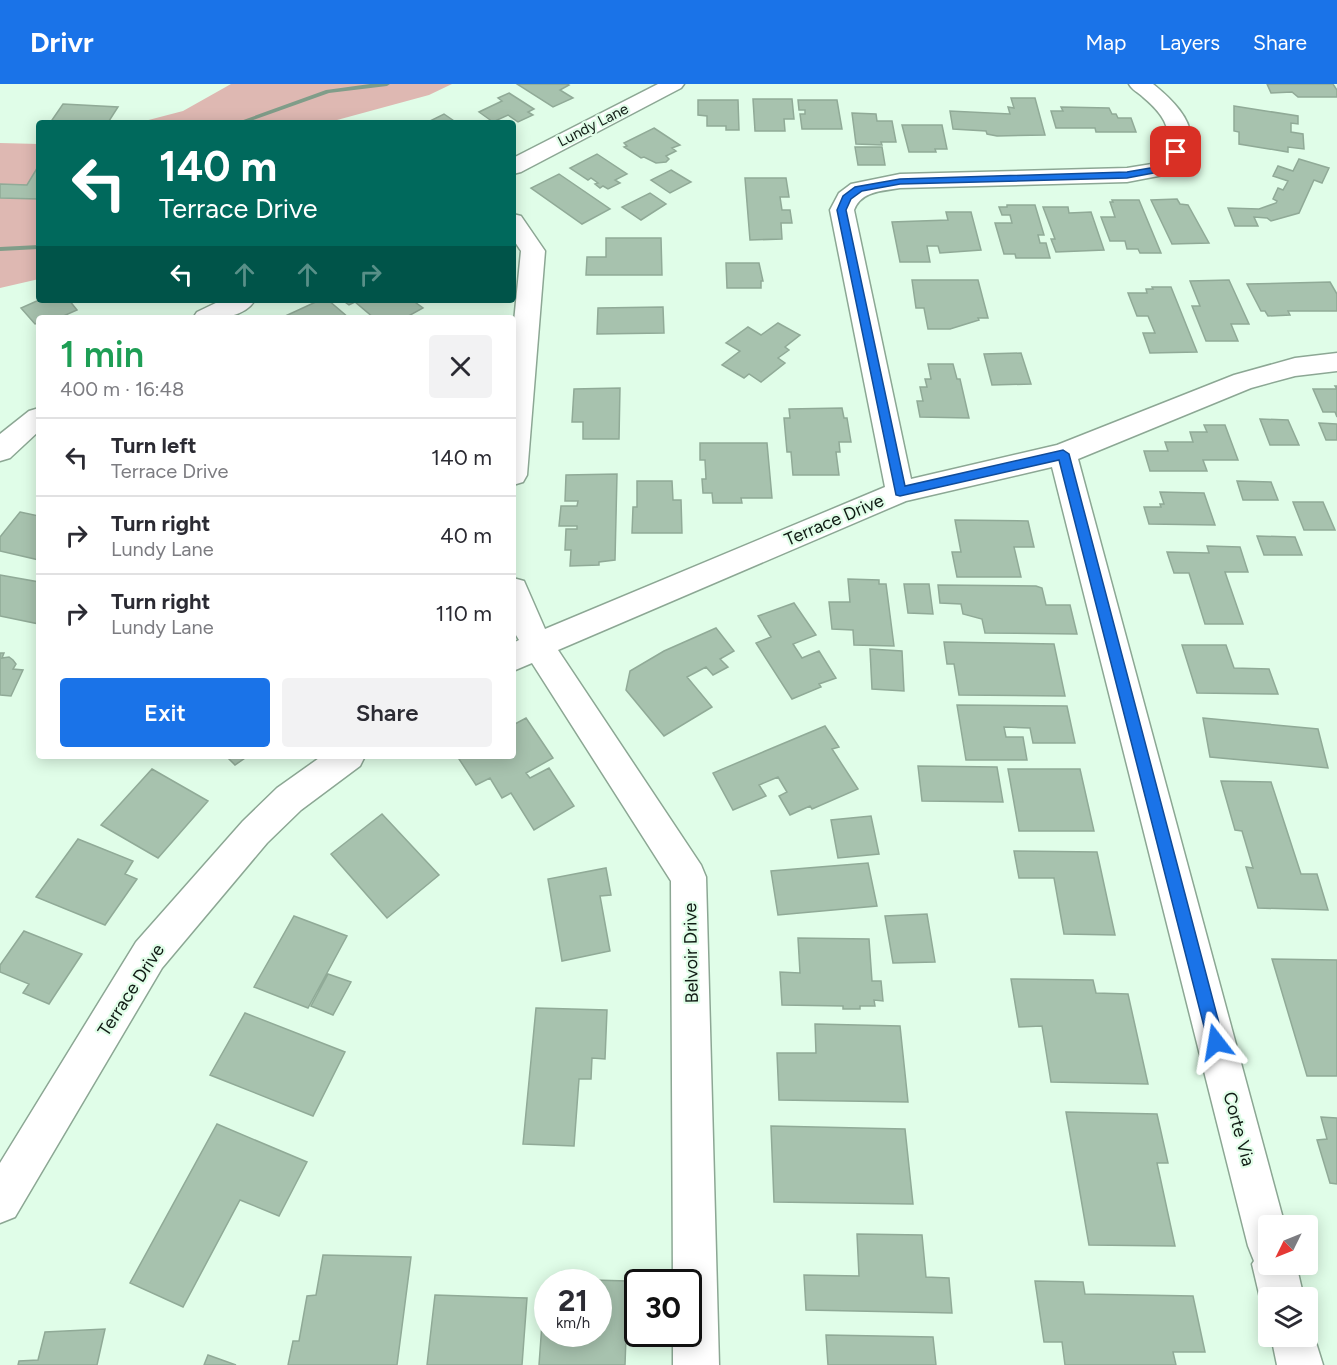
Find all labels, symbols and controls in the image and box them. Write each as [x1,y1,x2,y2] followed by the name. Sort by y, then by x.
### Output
[30,25,94,59] text: Drivr
[1086,30,1126,55] text: Map
[1159,30,1220,55] text: Layers
[1253,30,1307,55] text: Share
[555,100,631,150] street label: Lundy Lane
[1150,126,1201,177] pin
[1159,135,1192,168] icon: arrive
[159,141,277,192] text: 140 m
[60,144,138,222] icon: left
[159,192,317,225] text: Terrace Drive
[165,258,198,291] icon: left
[228,258,261,291] icon: ahead
[291,258,324,291] icon: ahead
[354,258,387,291] icon: right
[60,333,144,376] text: 1 min
[429,335,492,398] button: close
[60,377,184,401] text: 400 m · 16:48
[111,432,197,459] text: Turn left
[60,441,93,474] icon: left
[431,444,492,471] text: 140 m
[111,459,228,483] text: Terrace Drive
[781,489,887,551] street label: Terrace Drive
[111,510,210,537] text: Turn right
[60,519,93,552] icon: right
[440,522,492,549] text: 40 m
[111,537,214,561] text: Lundy Lane
[111,588,210,615] text: Turn right
[60,597,93,630] icon: right
[436,600,492,627] text: 110 m
[111,615,214,639] text: Lundy Lane
[60,678,270,747] button: Exit
[282,678,492,747] button: Share
[679,902,703,1004] street label: Belvoir Drive
[93,940,169,1040] street label: Terrace Drive
[1184,1010,1248,1074] position arrow
[1218,1089,1260,1169] street label: Corte Via
[1258,1215,1318,1275] north arrow
[1258,1215,1318,1347] map controls
[624,1269,702,1347] speed limit sign: 30
[558,1282,588,1319] text: 21
[1258,1287,1318,1347] button: layers
[556,1314,590,1332] text: km/h

